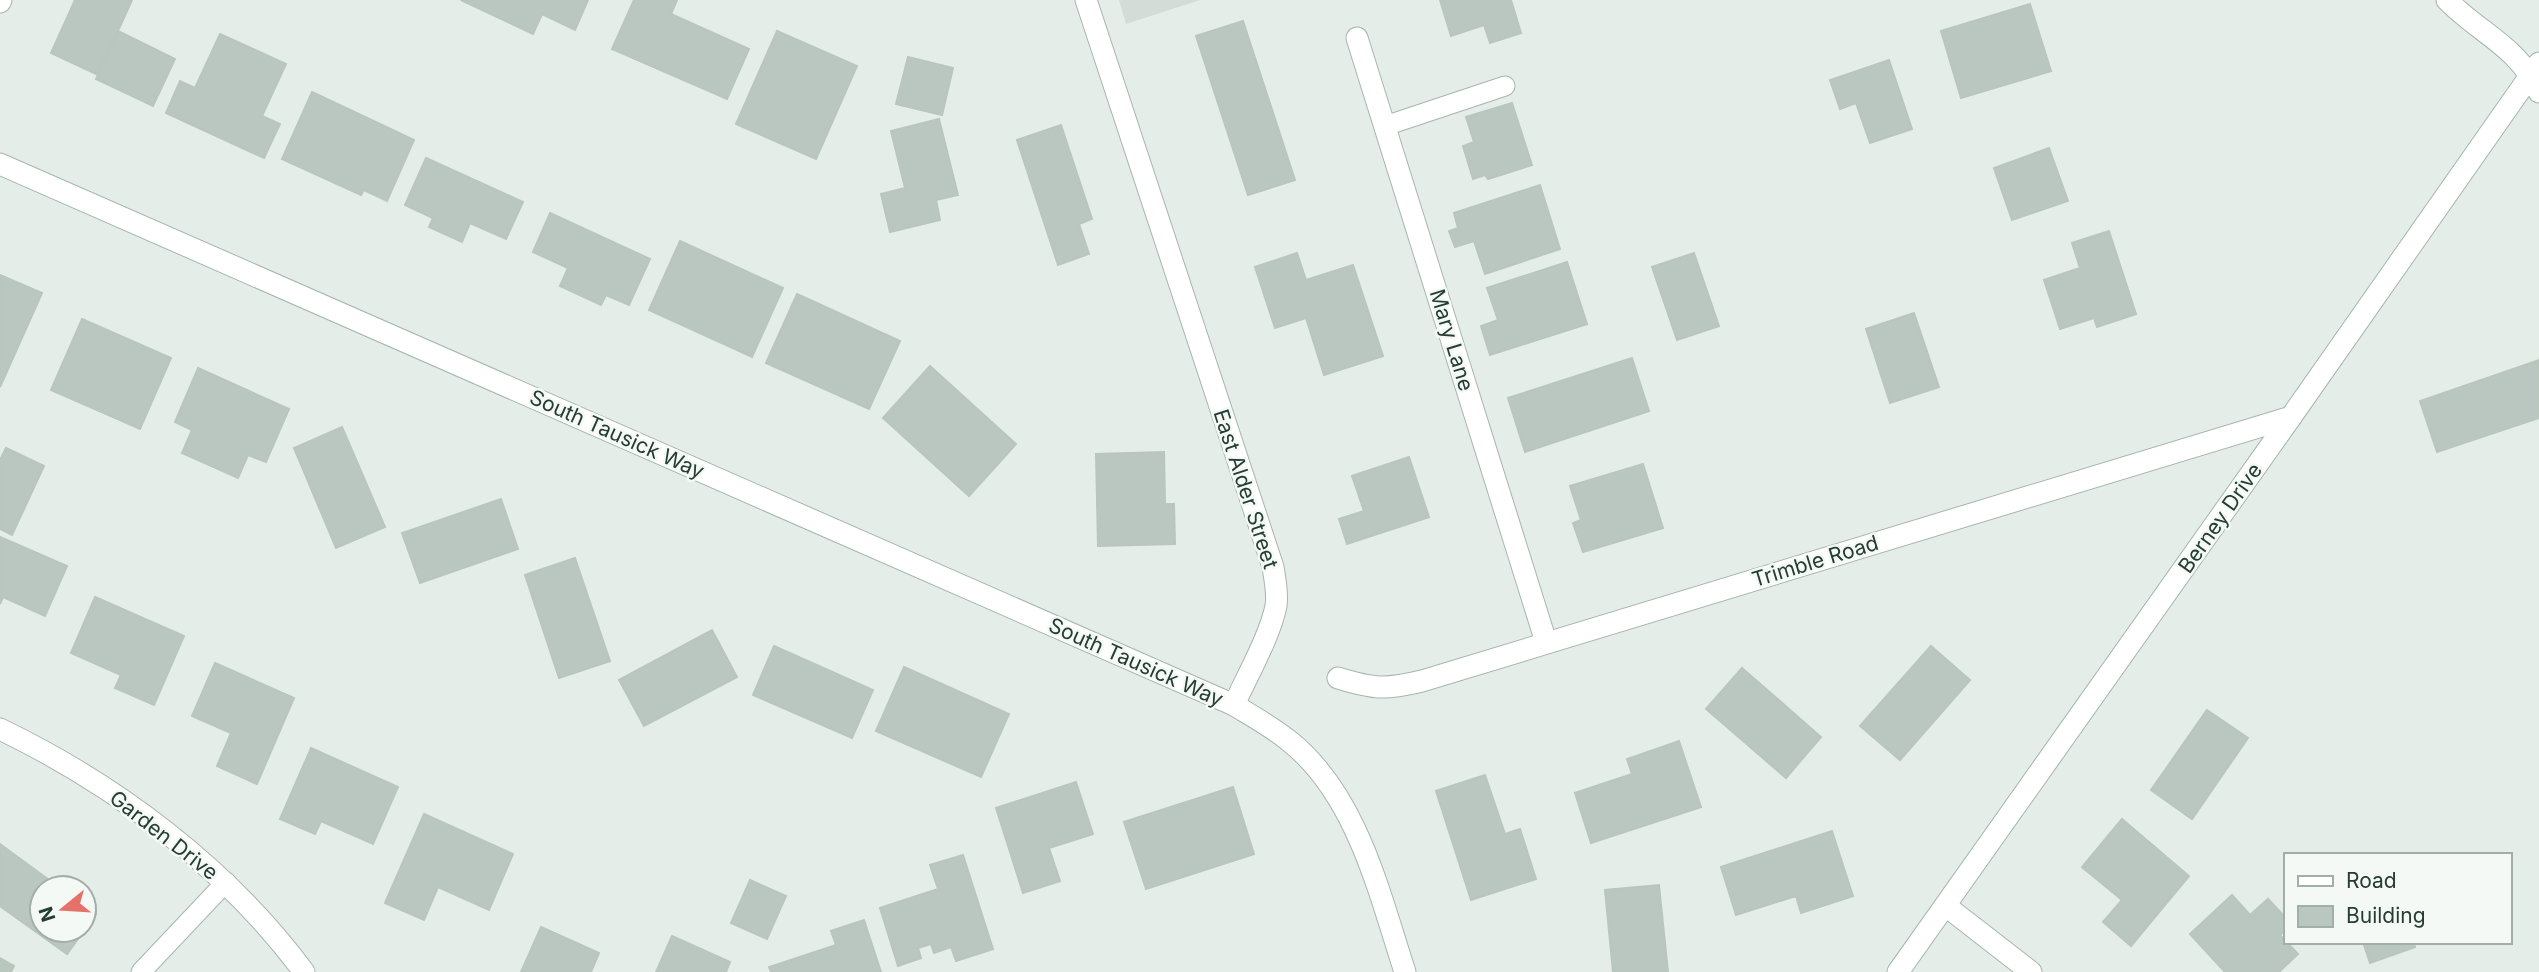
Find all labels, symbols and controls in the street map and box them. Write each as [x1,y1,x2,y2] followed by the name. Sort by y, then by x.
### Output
[1425,286,1479,394] street label: Mary Lane
[526,384,708,484] street label: South Tausick Way
[1208,406,1284,572] street label: East Alder Street
[2173,458,2267,578] street label: Berney Drive
[1749,530,1881,592] street label: Trimble Road
[1045,612,1227,712] street label: South Tausick Way
[105,785,223,885] street label: Garden Drive
[2284,853,2511,944] legend
[2346,868,2397,893] text: Road
[28,874,98,944] north arrow
[2346,903,2426,928] text: Building
[34,904,60,925] text: N

